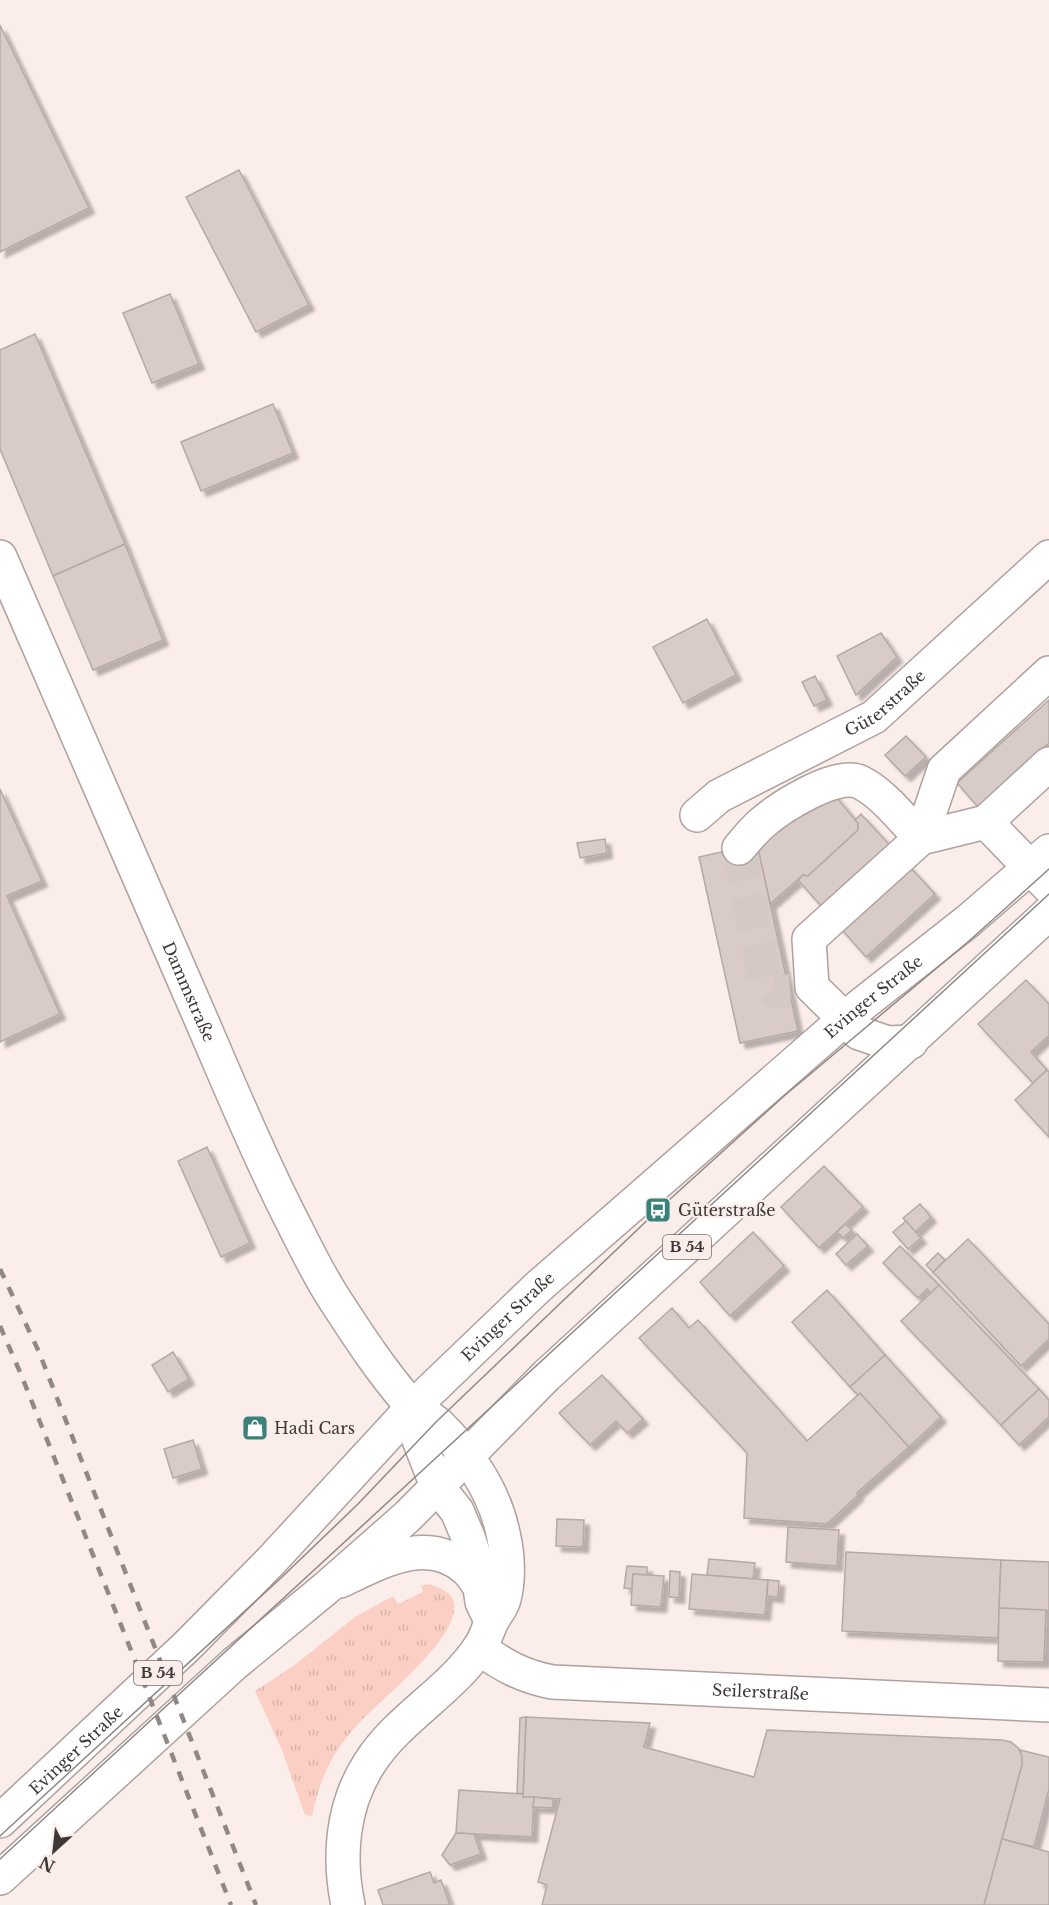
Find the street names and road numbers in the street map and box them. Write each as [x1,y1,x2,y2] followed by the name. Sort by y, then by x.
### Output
[841,665,929,740] street label: Güterstraße
[158,939,220,1045] street label: Dammstraße
[820,951,927,1043] street label: Evinger Straße
[663,1235,711,1259] road number: B 54
[457,1268,558,1365] street label: Evinger Straße
[134,1661,182,1685] road number: B 54
[712,1679,809,1704] street label: Seilerstraße
[25,1701,127,1799] street label: Evinger Straße

